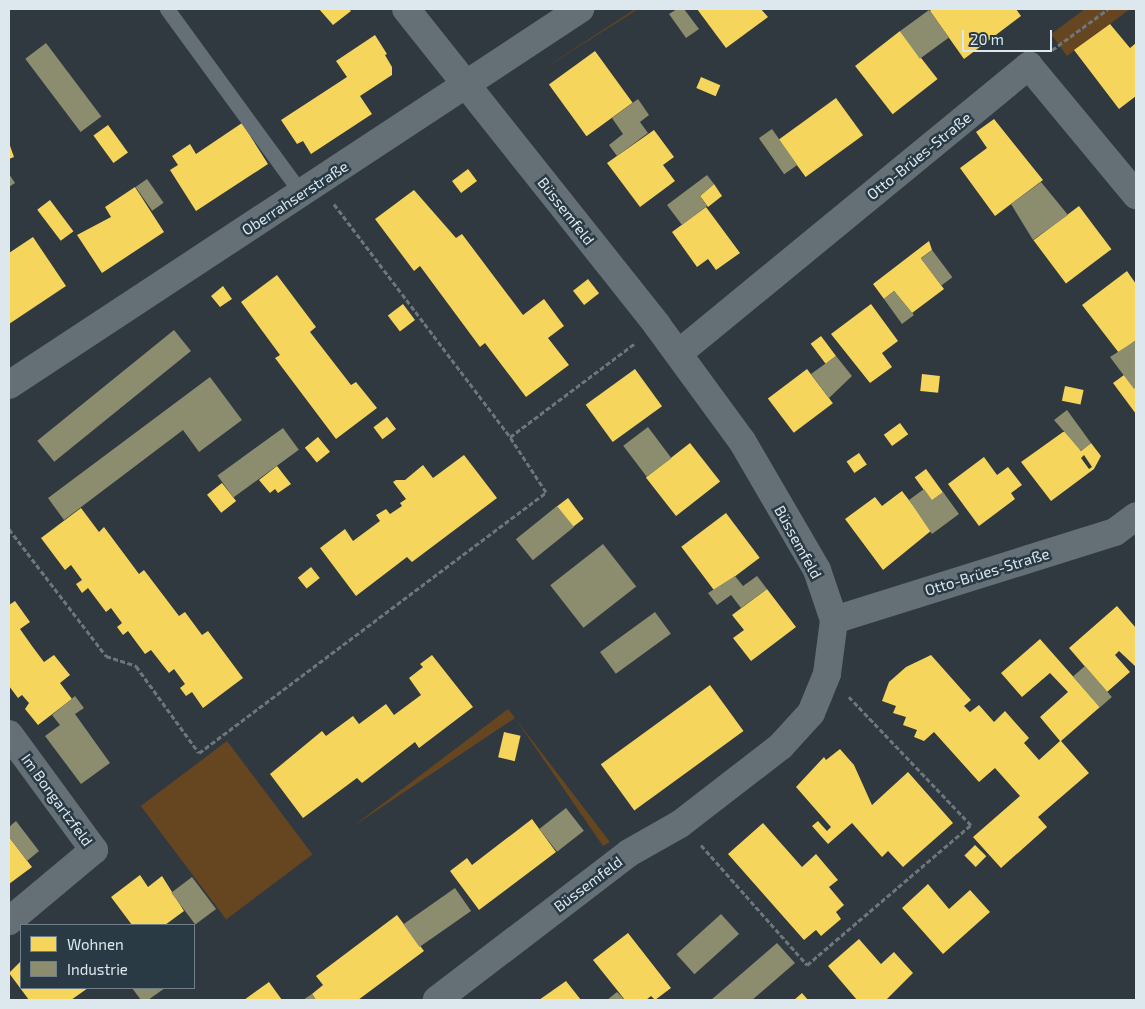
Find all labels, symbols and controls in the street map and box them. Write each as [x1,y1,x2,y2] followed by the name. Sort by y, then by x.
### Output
[965,20,1055,52] scale bar
[970,30,1004,48] text: 20 m
[863,108,975,204] street label: Otto-Brües-Straße
[238,157,352,239] street label: Oberrahserstraße
[534,174,598,248] street label: Büssemfeld
[771,502,825,582] street label: Büssemfeld
[923,544,1051,600] street label: Otto-Brües-Straße
[18,750,96,850] street label: Im Bongartzfeld
[550,852,626,916] street label: Büssemfeld
[20,924,195,989] legend
[67,935,124,953] text: Wohnen
[67,960,128,978] text: Industrie

